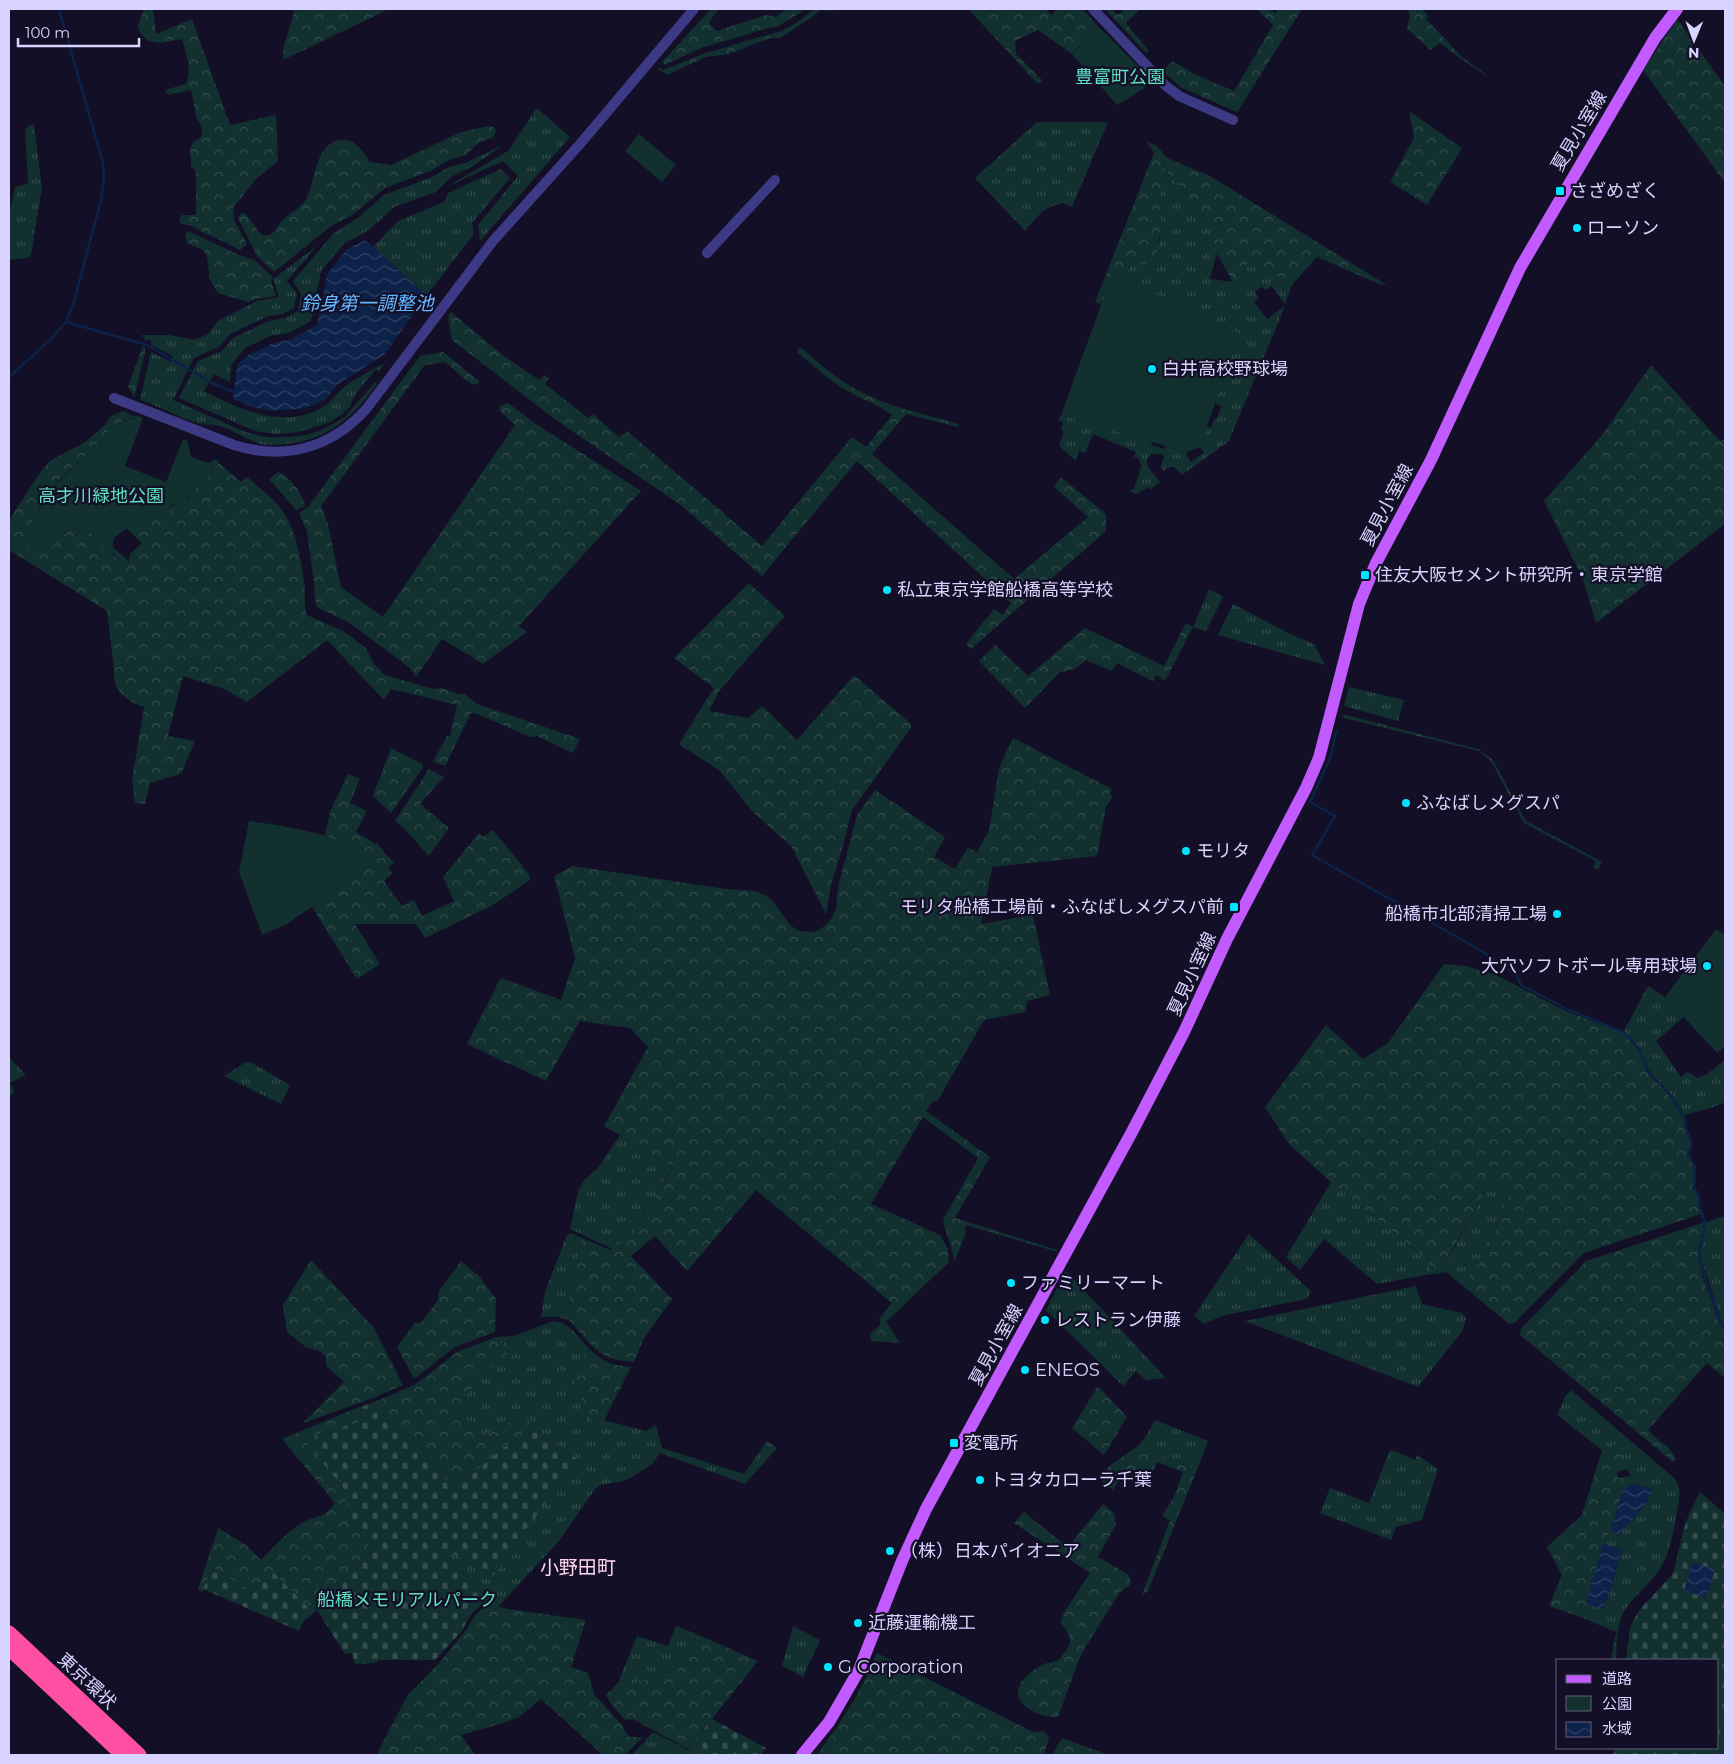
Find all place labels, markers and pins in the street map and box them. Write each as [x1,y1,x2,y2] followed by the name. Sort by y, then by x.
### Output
[1570,180,1660,202] place label: さざめざく
[1554,185,1566,197] marker: さざめざく
[1587,217,1659,239] place label: ローソン
[1571,222,1583,234] marker: ローソン
[1162,358,1288,380] place label: 白井高校野球場
[1146,363,1158,375] marker: 白井高校野球場
[1375,564,1663,586] place label: 住友大阪セメント研究所・東京学館
[1359,569,1371,581] marker: 住友大阪セメント研究所・東京学館
[897,579,1113,601] place label: 私立東京学館船橋高等学校
[881,584,893,596] marker: 私立東京学館船橋高等学校
[1416,792,1560,814] place label: ふなばしメグスパ
[1400,797,1412,809] marker: ふなばしメグスパ
[1196,840,1250,862] place label: モリタ
[1180,845,1192,857] marker: モリタ
[900,896,1224,918] place label: モリタ船橋工場前・ふなばしメグスパ前
[1228,901,1240,913] marker: モリタ船橋工場前・ふなばしメグスパ前
[1385,903,1547,925] place label: 船橋市北部清掃工場
[1551,908,1563,920] marker: 船橋市北部清掃工場
[1481,955,1697,977] place label: 大穴ソフトボール専用球場
[1701,960,1713,972] marker: 大穴ソフトボール専用球場
[1021,1272,1165,1294] place label: ファミリーマート
[1005,1277,1017,1289] marker: ファミリーマート
[1055,1309,1181,1331] place label: レストラン伊藤
[1039,1314,1051,1326] marker: レストラン伊藤
[1035,1359,1100,1381] place label: ENEOS
[1019,1364,1031,1376] marker: ENEOS
[964,1432,1018,1454] place label: 変電所
[948,1437,960,1449] marker: 変電所
[990,1469,1152,1491] place label: トヨタカローラ千葉
[974,1474,986,1486] marker: トヨタカローラ千葉
[900,1540,1080,1562] place label: （株）日本パイオニア
[884,1545,896,1557] marker: （株）日本パイオニア
[868,1612,976,1634] place label: 近藤運輸機工
[852,1617,864,1629] marker: 近藤運輸機工
[838,1656,964,1678] place label: G Corporation
[822,1661,834,1673] marker: G Corporation

